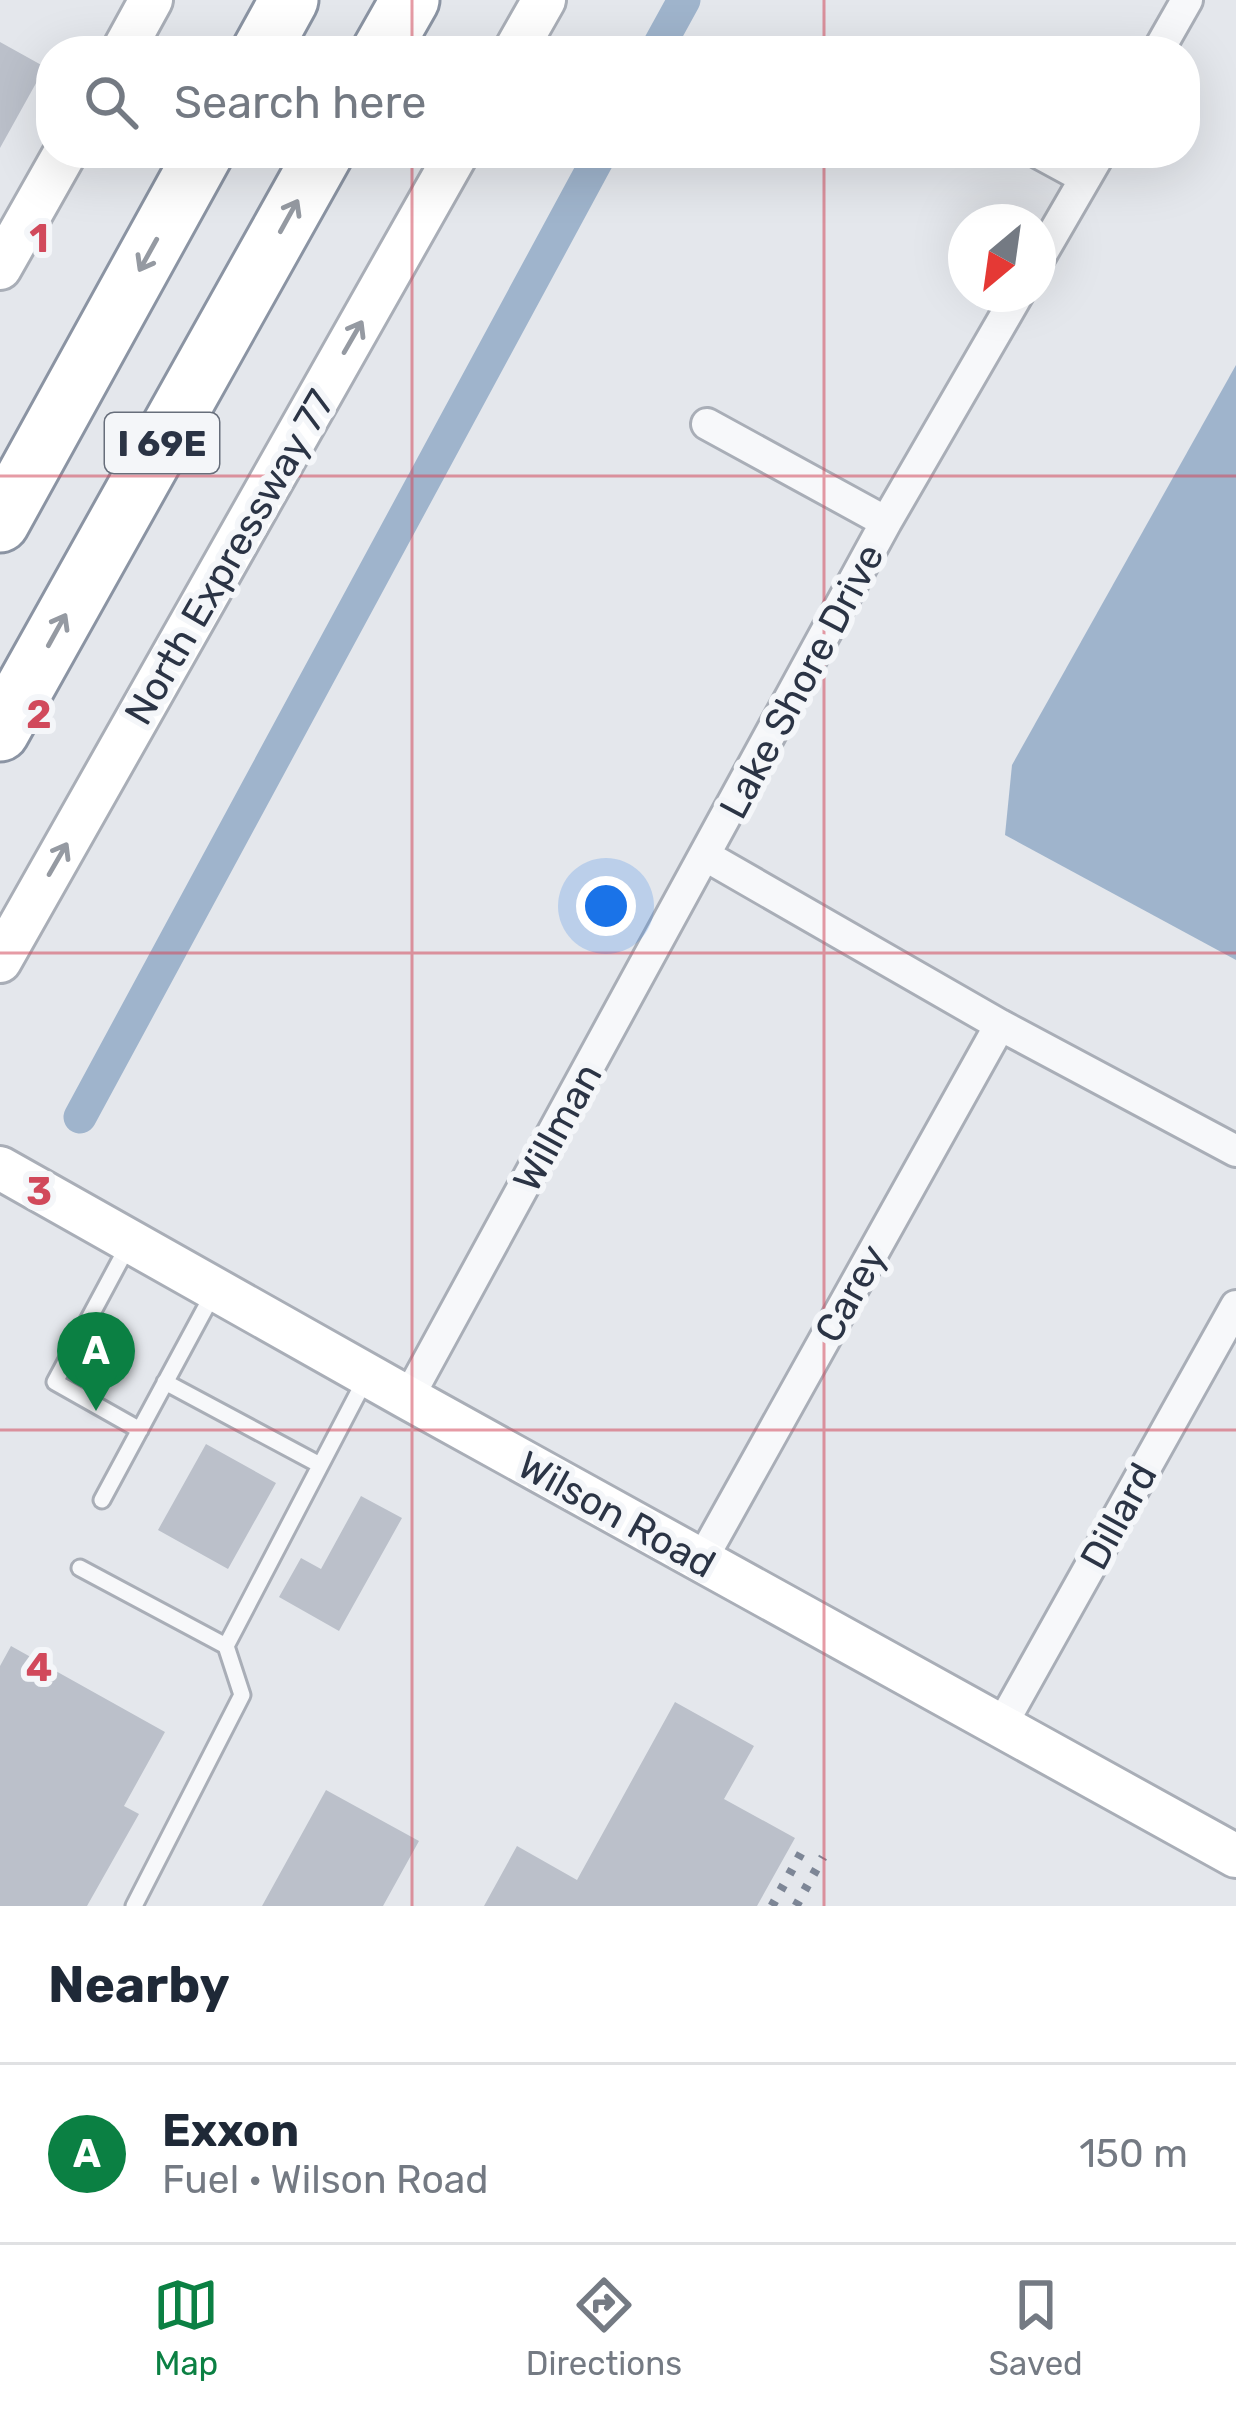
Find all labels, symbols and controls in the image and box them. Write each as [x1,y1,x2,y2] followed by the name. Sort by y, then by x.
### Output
[36,36,1200,168] search box
[78,69,144,135] icon: search
[174,76,426,129] text: Search here
[277,200,301,235] one-way arrow
[948,204,1056,312] north arrow
[29,216,49,262] text: 1
[136,237,159,272] one-way arrow
[342,320,365,355] one-way arrow
[115,382,344,733] street label: North Expressway 77
[105,413,219,473] road number: I 69E
[710,536,894,827] street label: Lake Shore Drive
[46,613,69,648] one-way arrow
[26,692,52,738] text: 2
[46,842,70,877] one-way arrow
[576,876,636,936] your location
[504,1055,612,1200] street label: Willman
[26,1169,52,1215] text: 3
[805,1237,896,1350] street label: Carey
[57,1312,135,1411] pin: A
[510,1442,723,1588] street label: Wilson Road
[1071,1455,1167,1578] street label: Dillard
[26,1645,52,1691] text: 4
[48,1954,230,2015] text: Nearby
[162,2104,299,2157] text: Exxon
[73,2131,101,2177] text: A
[1079,2131,1188,2177] text: 150 m
[162,2157,489,2203] text: Fuel · Wilson Road
[153,2272,219,2383] tab: Map
[526,2272,682,2383] tab: Directions
[989,2272,1083,2383] tab: Saved

